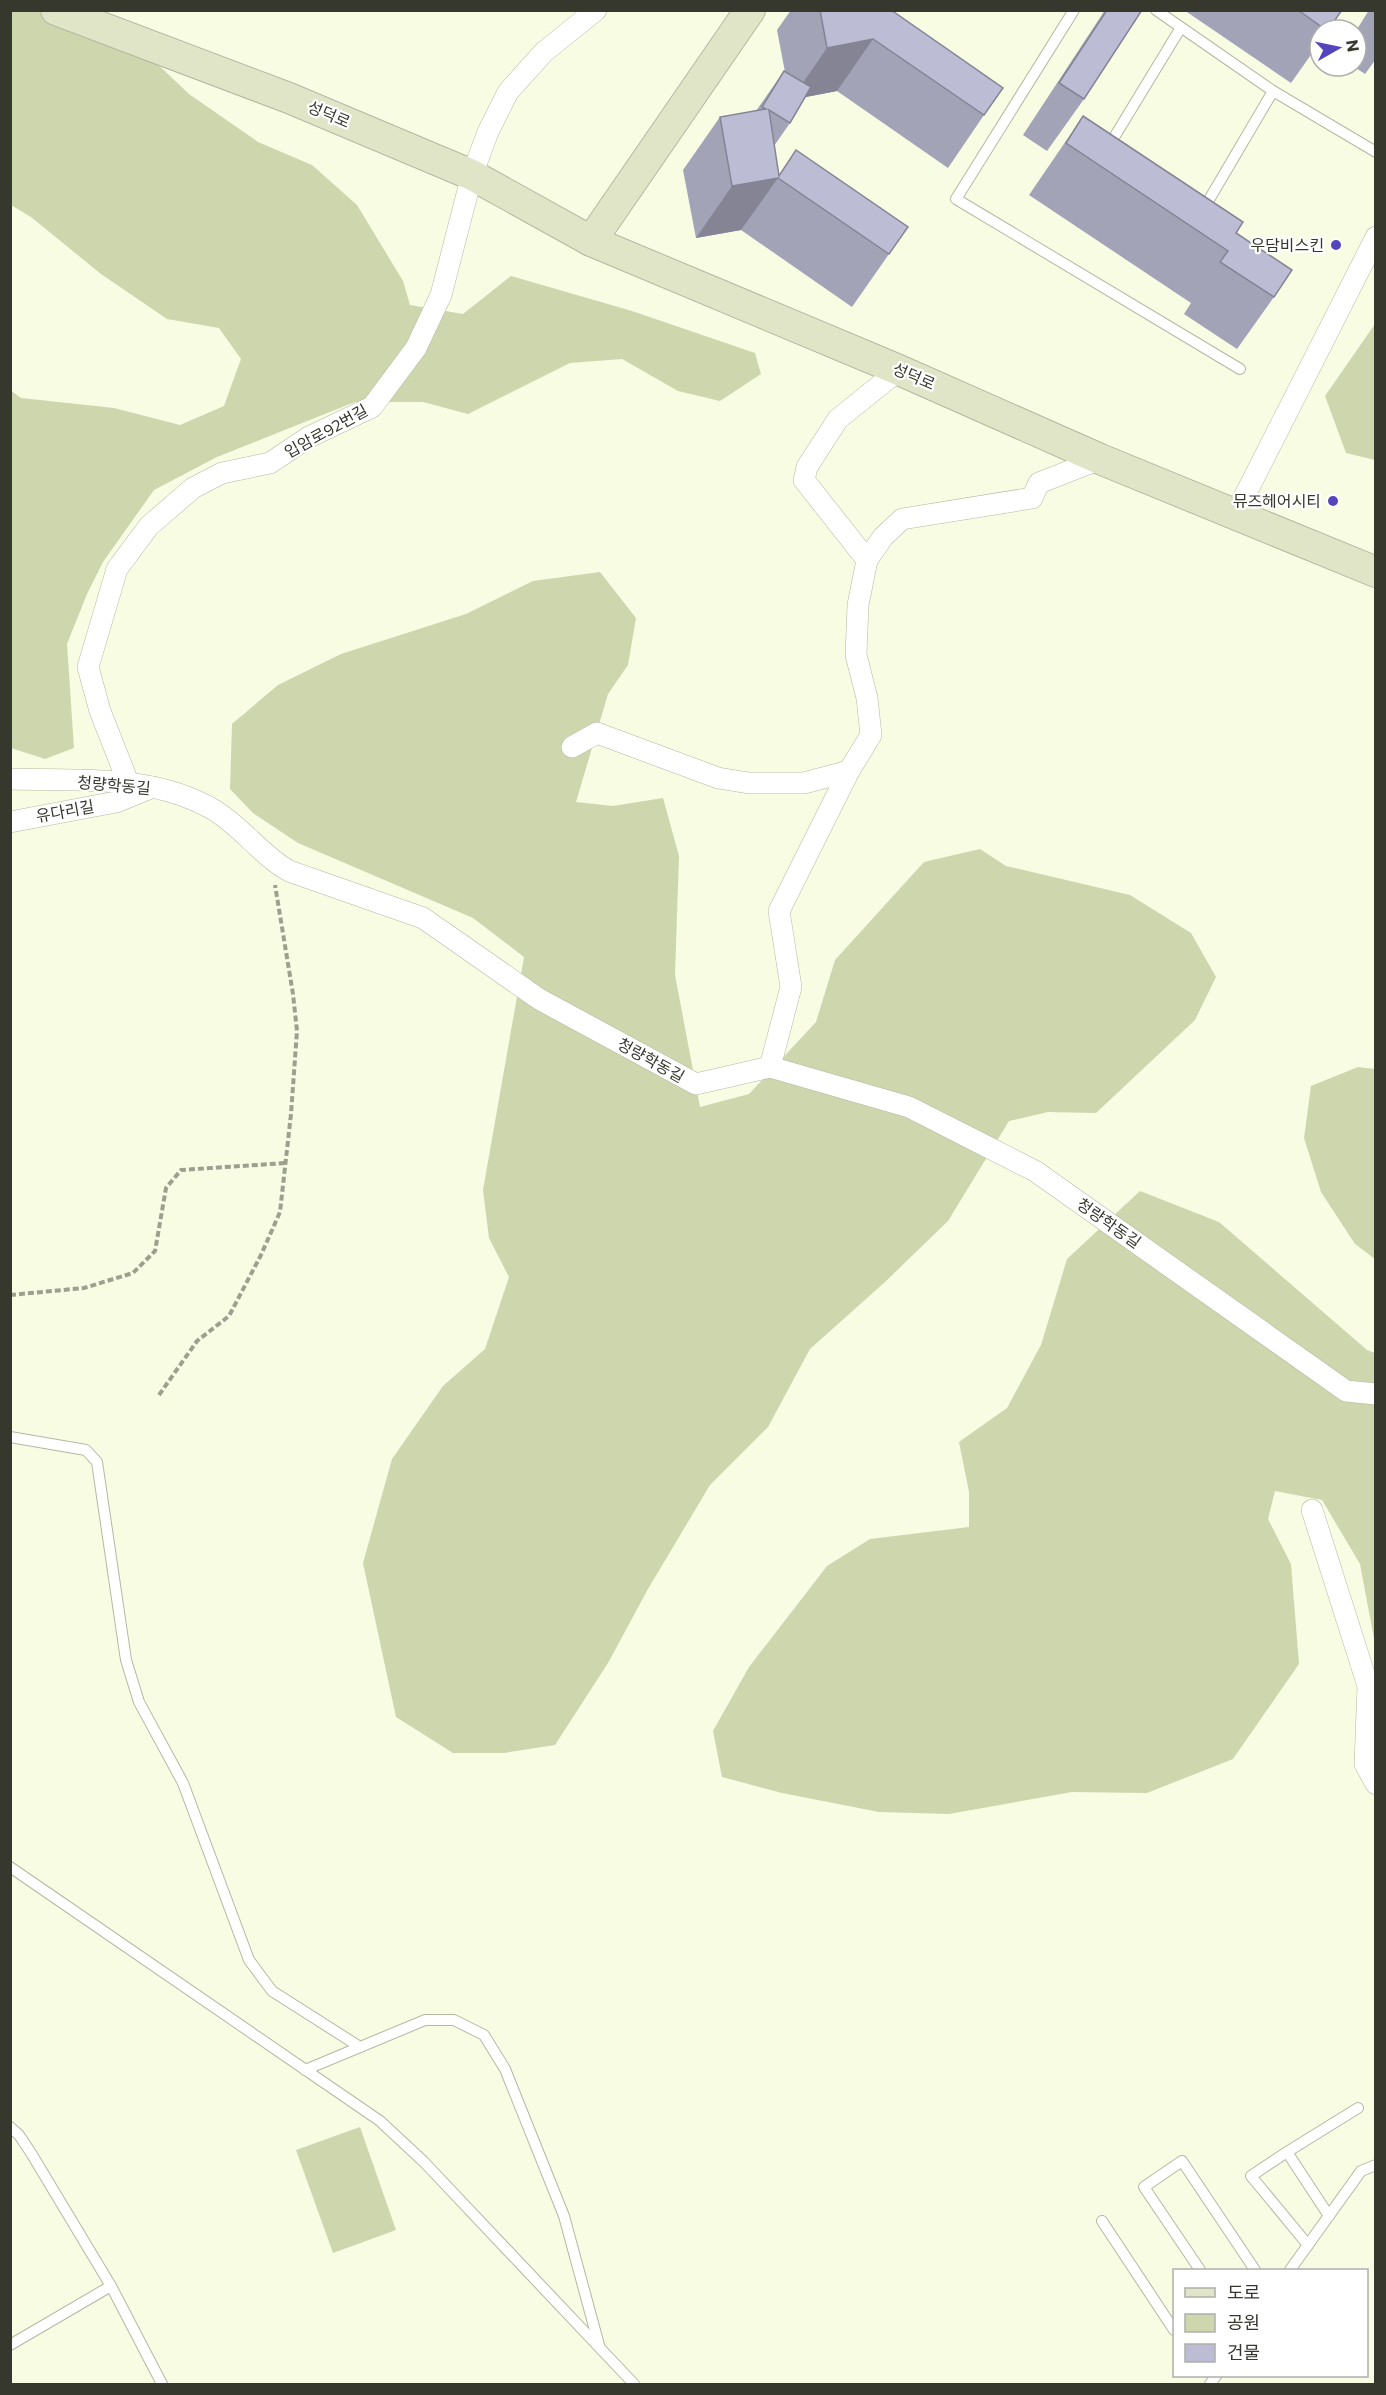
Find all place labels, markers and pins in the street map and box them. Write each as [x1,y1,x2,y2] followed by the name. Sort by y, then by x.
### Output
[1250,235,1324,254] place label: 우담비스킨
[1329,238,1343,252] marker: 우담비스킨
[1233,491,1321,510] place label: 뮤즈헤어시티
[1326,494,1340,508] marker: 뮤즈헤어시티

